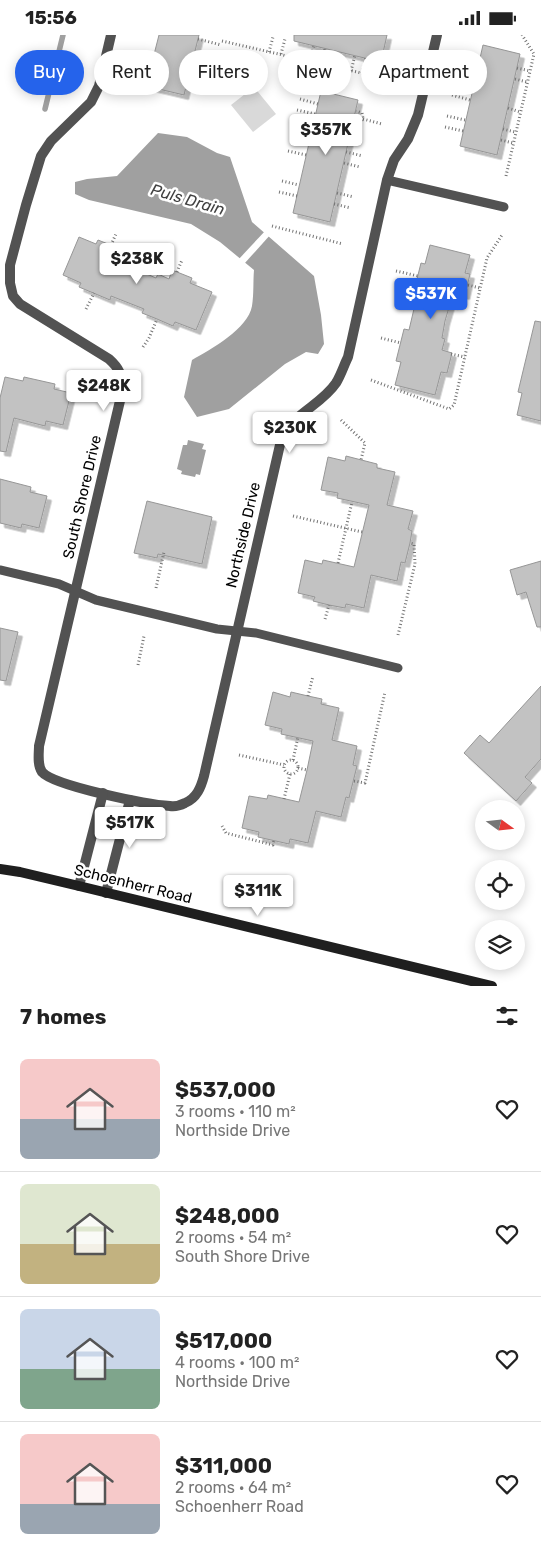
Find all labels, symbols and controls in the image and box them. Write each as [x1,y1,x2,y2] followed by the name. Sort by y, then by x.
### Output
[25,6,77,29] text: 15:56
[15,50,84,95] chip: Buy
[94,50,169,95] chip: Rent
[179,50,268,95] chip: Filters
[278,50,351,95] chip: New
[361,50,487,95] chip: Apartment
[291,113,361,156] pin: $357K
[300,120,352,139] text: $357K
[149,180,227,219] water label: Puls Drain
[102,243,172,285] pin: $238K
[110,249,164,268] text: $238K
[396,277,466,320] pin: $537K
[405,284,457,303] text: $537K
[69,369,139,412] pin: $248K
[77,376,131,395] text: $248K
[255,411,325,454] pin: $230K
[263,418,317,437] text: $230K
[59,433,105,561] street label: South Shore Drive
[222,480,264,590] street label: Northside Drive
[475,800,525,850] north arrow
[475,800,525,970] map controls
[95,807,165,849] pin: $517K
[106,813,154,832] text: $517K
[475,860,525,910] button: locate
[72,861,194,907] street label: Schoenherr Road
[223,875,293,917] pin: $311K
[234,881,282,900] text: $311K
[475,920,525,970] button: layers
[493,1002,521,1030] icon: filters
[20,1004,106,1029] text: 7 homes
[175,1077,276,1102] text: $537,000
[60,1079,120,1139] icon: home
[493,1095,521,1123] icon: heart
[175,1102,296,1121] text: 3 rooms · 110 m²
[175,1121,290,1140] text: Northside Drive
[175,1203,280,1228] text: $248,000
[60,1204,120,1264] icon: home
[493,1220,521,1248] icon: heart
[175,1228,291,1247] text: 2 rooms · 54 m²
[175,1247,310,1266] text: South Shore Drive
[175,1328,272,1353] text: $517,000
[60,1329,120,1389] icon: home
[493,1345,521,1373] icon: heart
[175,1353,299,1372] text: 4 rooms · 100 m²
[175,1372,290,1391] text: Northside Drive
[175,1453,272,1478] text: $311,000
[60,1454,120,1514] icon: home
[493,1470,521,1498] icon: heart
[175,1478,291,1497] text: 2 rooms · 64 m²
[175,1497,304,1516] text: Schoenherr Road

